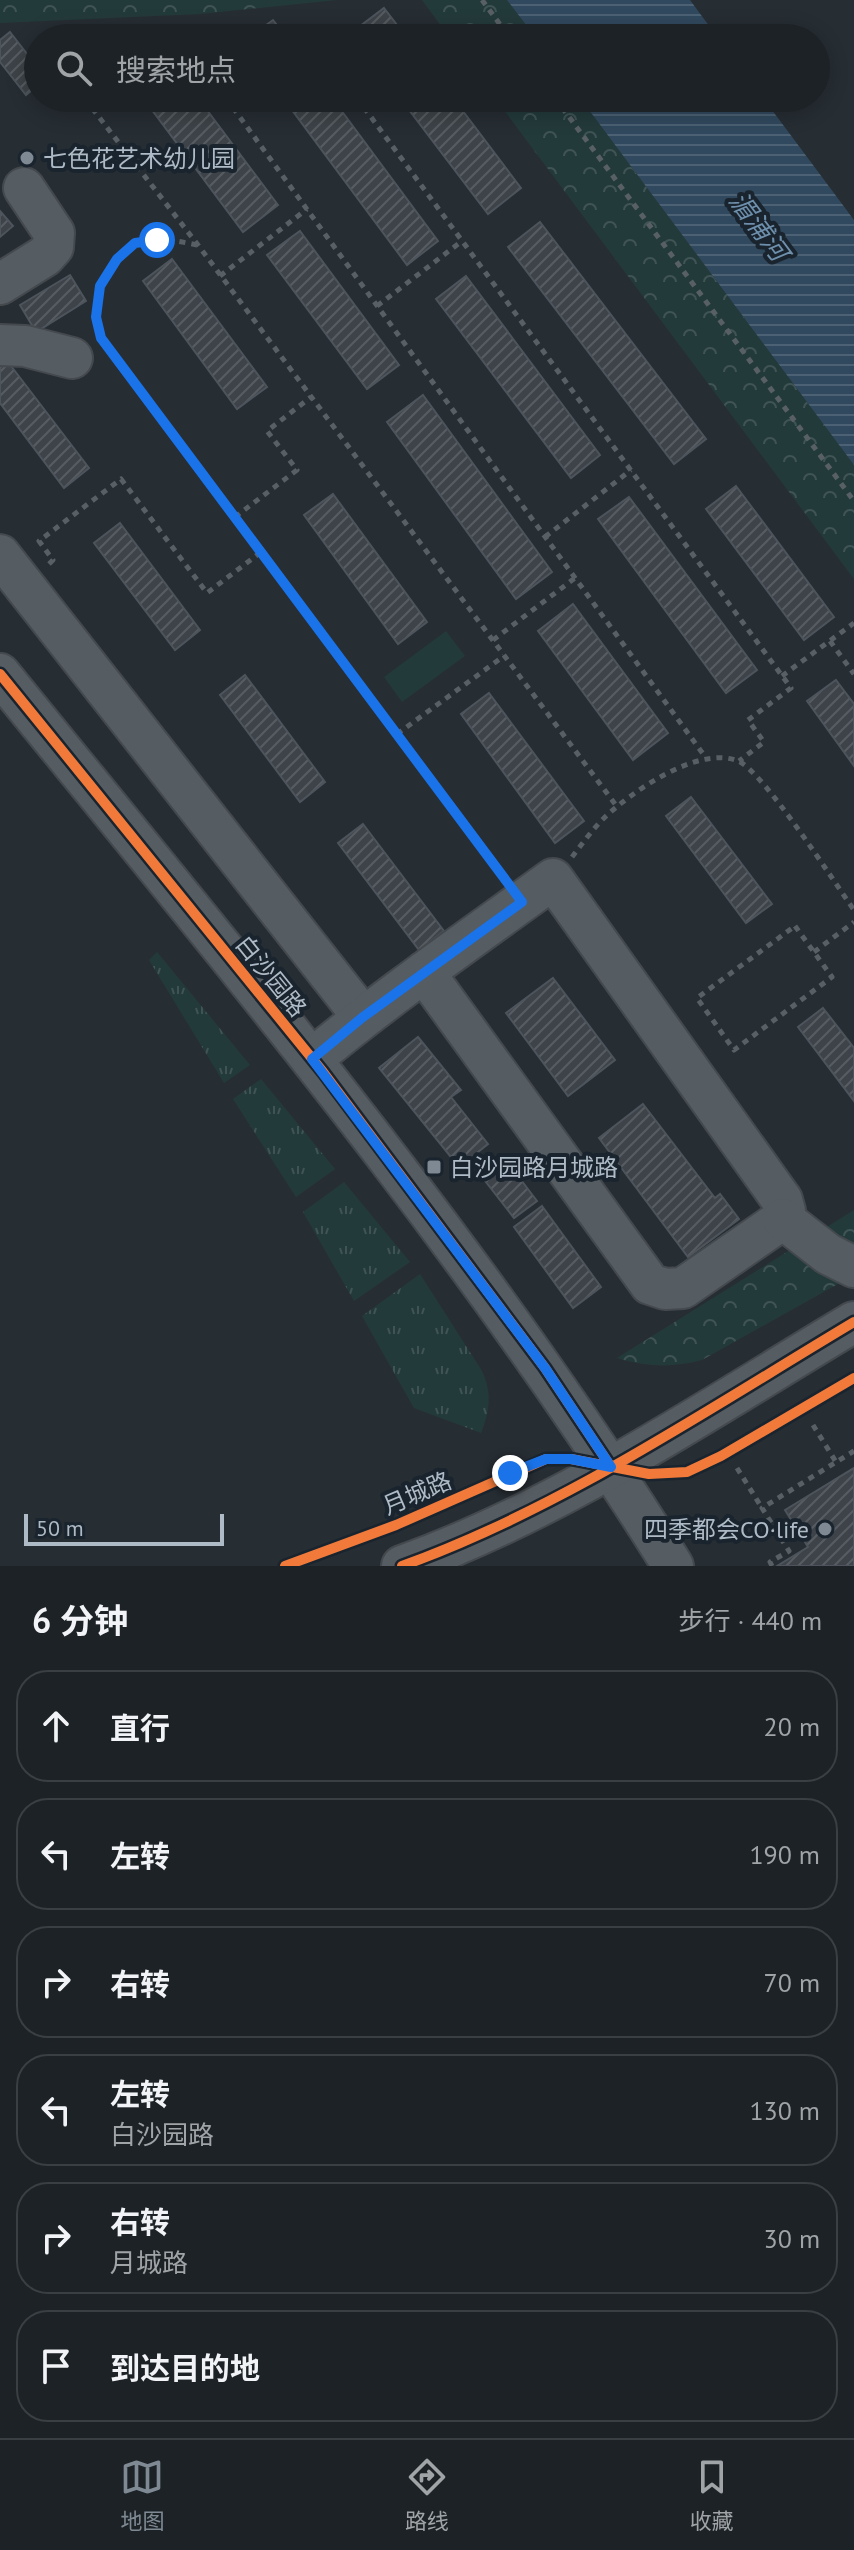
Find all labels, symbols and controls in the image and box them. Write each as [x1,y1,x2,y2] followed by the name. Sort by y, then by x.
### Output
[24,24,830,112] search box
[52,46,96,90] icon: search
[116,50,236,89] text: 搜索地点
[43,143,235,174] place label: 七色花艺术幼儿园
[18,149,36,167] marker: 七色花艺术幼儿园
[722,185,799,271] water label: 湄浦河
[139,222,175,258] route start
[229,929,313,1023] street label: 白沙园路
[450,1152,618,1183] place label: 白沙园路月城路
[425,1158,443,1176] marker: 白沙园路月城路
[492,1455,528,1491] route end
[378,1465,456,1521] street label: 月城路
[24,1510,224,1546] scale bar
[36,1514,84,1542] text: 50 m
[644,1514,809,1545] place label: 四季都会CO·life
[816,1520,834,1538] marker: 四季都会CO·life
[32,1598,128,1642] text: 6 分钟
[679,1604,822,1637] text: 步行 · 440 m
[34,1704,78,1748] icon: ahead
[110,1708,170,1747] text: 直行
[764,1710,820,1743] text: 20 m
[34,1832,78,1876] icon: left
[110,1836,170,1875] text: 左转
[749,1838,820,1871] text: 190 m
[34,1960,78,2004] icon: right
[110,1964,170,2003] text: 右转
[764,1966,820,1999] text: 70 m
[110,2074,170,2113] text: 左转
[34,2088,78,2132] icon: left
[749,2094,820,2127] text: 130 m
[110,2118,214,2151] text: 白沙园路
[110,2202,170,2241] text: 右转
[34,2216,78,2260] icon: right
[764,2222,820,2255] text: 30 m
[110,2246,188,2279] text: 月城路
[34,2344,78,2388] icon: arrive
[110,2348,260,2387] text: 到达目的地
[120,2455,164,2535] tab: 地图
[405,2455,449,2535] tab: 路线
[690,2455,734,2535] tab: 收藏

